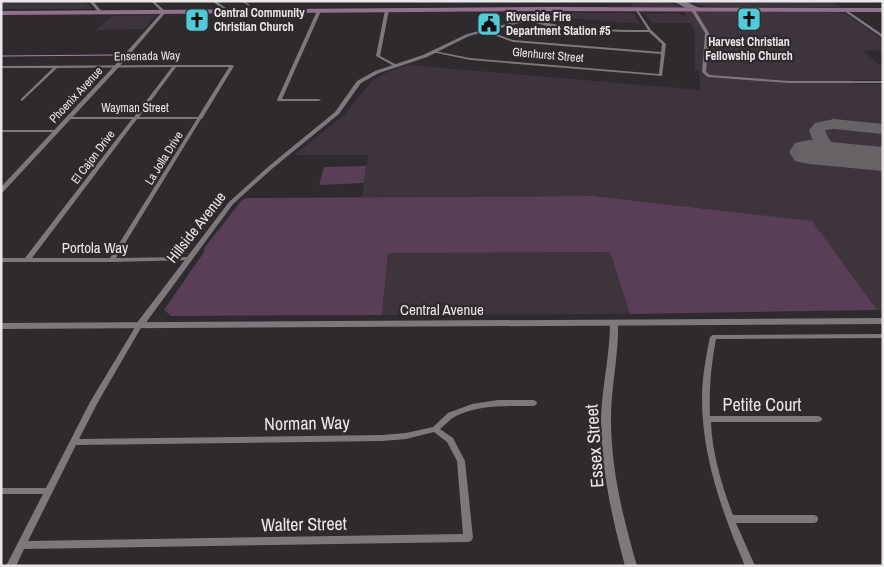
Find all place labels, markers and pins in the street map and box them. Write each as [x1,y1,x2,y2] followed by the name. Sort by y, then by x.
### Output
[214,5,305,35] place label: Central Community Christian Church
[736,6,762,32] church icon: Harvest Christian Fellowship Church
[184,7,210,33] church icon: Central Community Christian Church
[506,9,611,39] place label: Riverside Fire Department Station #5
[476,11,502,37] public building icon: Riverside Fire Department Station #5
[705,34,793,64] place label: Harvest Christian Fellowship Church

